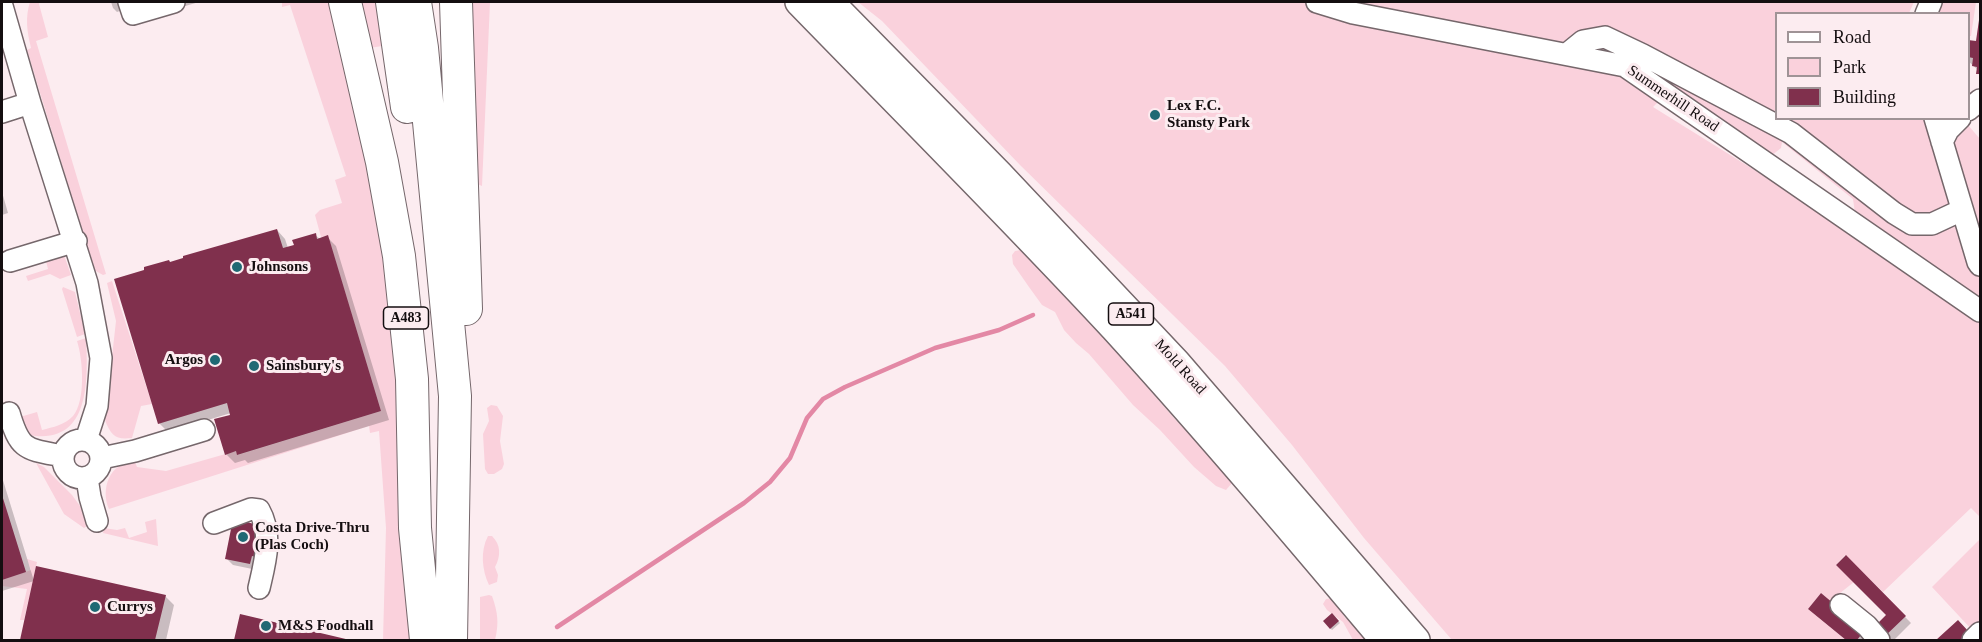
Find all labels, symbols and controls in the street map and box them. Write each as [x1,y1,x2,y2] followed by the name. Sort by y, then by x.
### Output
[1775,12,1970,120] legend
[1833,27,1871,47] text: Road
[1833,57,1866,77] text: Park
[1624,62,1722,136] street label: Summerhill Road
[1833,87,1896,107] text: Building
[1167,97,1250,132] place label: Lex F.C. Stansty Park
[1148,108,1162,122] marker: Lex F.C. Stansty Park
[249,258,308,276] place label: Johnsons
[230,260,244,274] marker: Johnsons
[1108,303,1154,325] road number: A541
[384,307,428,329] road number: A483
[1151,336,1209,398] street label: Mold Road
[165,351,203,369] place label: Argos
[208,353,222,367] marker: Argos
[266,357,341,375] place label: Sainsbury's
[247,359,261,373] marker: Sainsbury's
[255,519,370,554] place label: Costa Drive-Thru (Plas Coch)
[236,530,250,544] marker: Costa Drive-Thru (Plas Coch)
[107,598,153,616] place label: Currys
[88,600,102,614] marker: Currys
[278,617,373,635] place label: M&S Foodhall
[259,619,273,633] marker: M&S Foodhall

